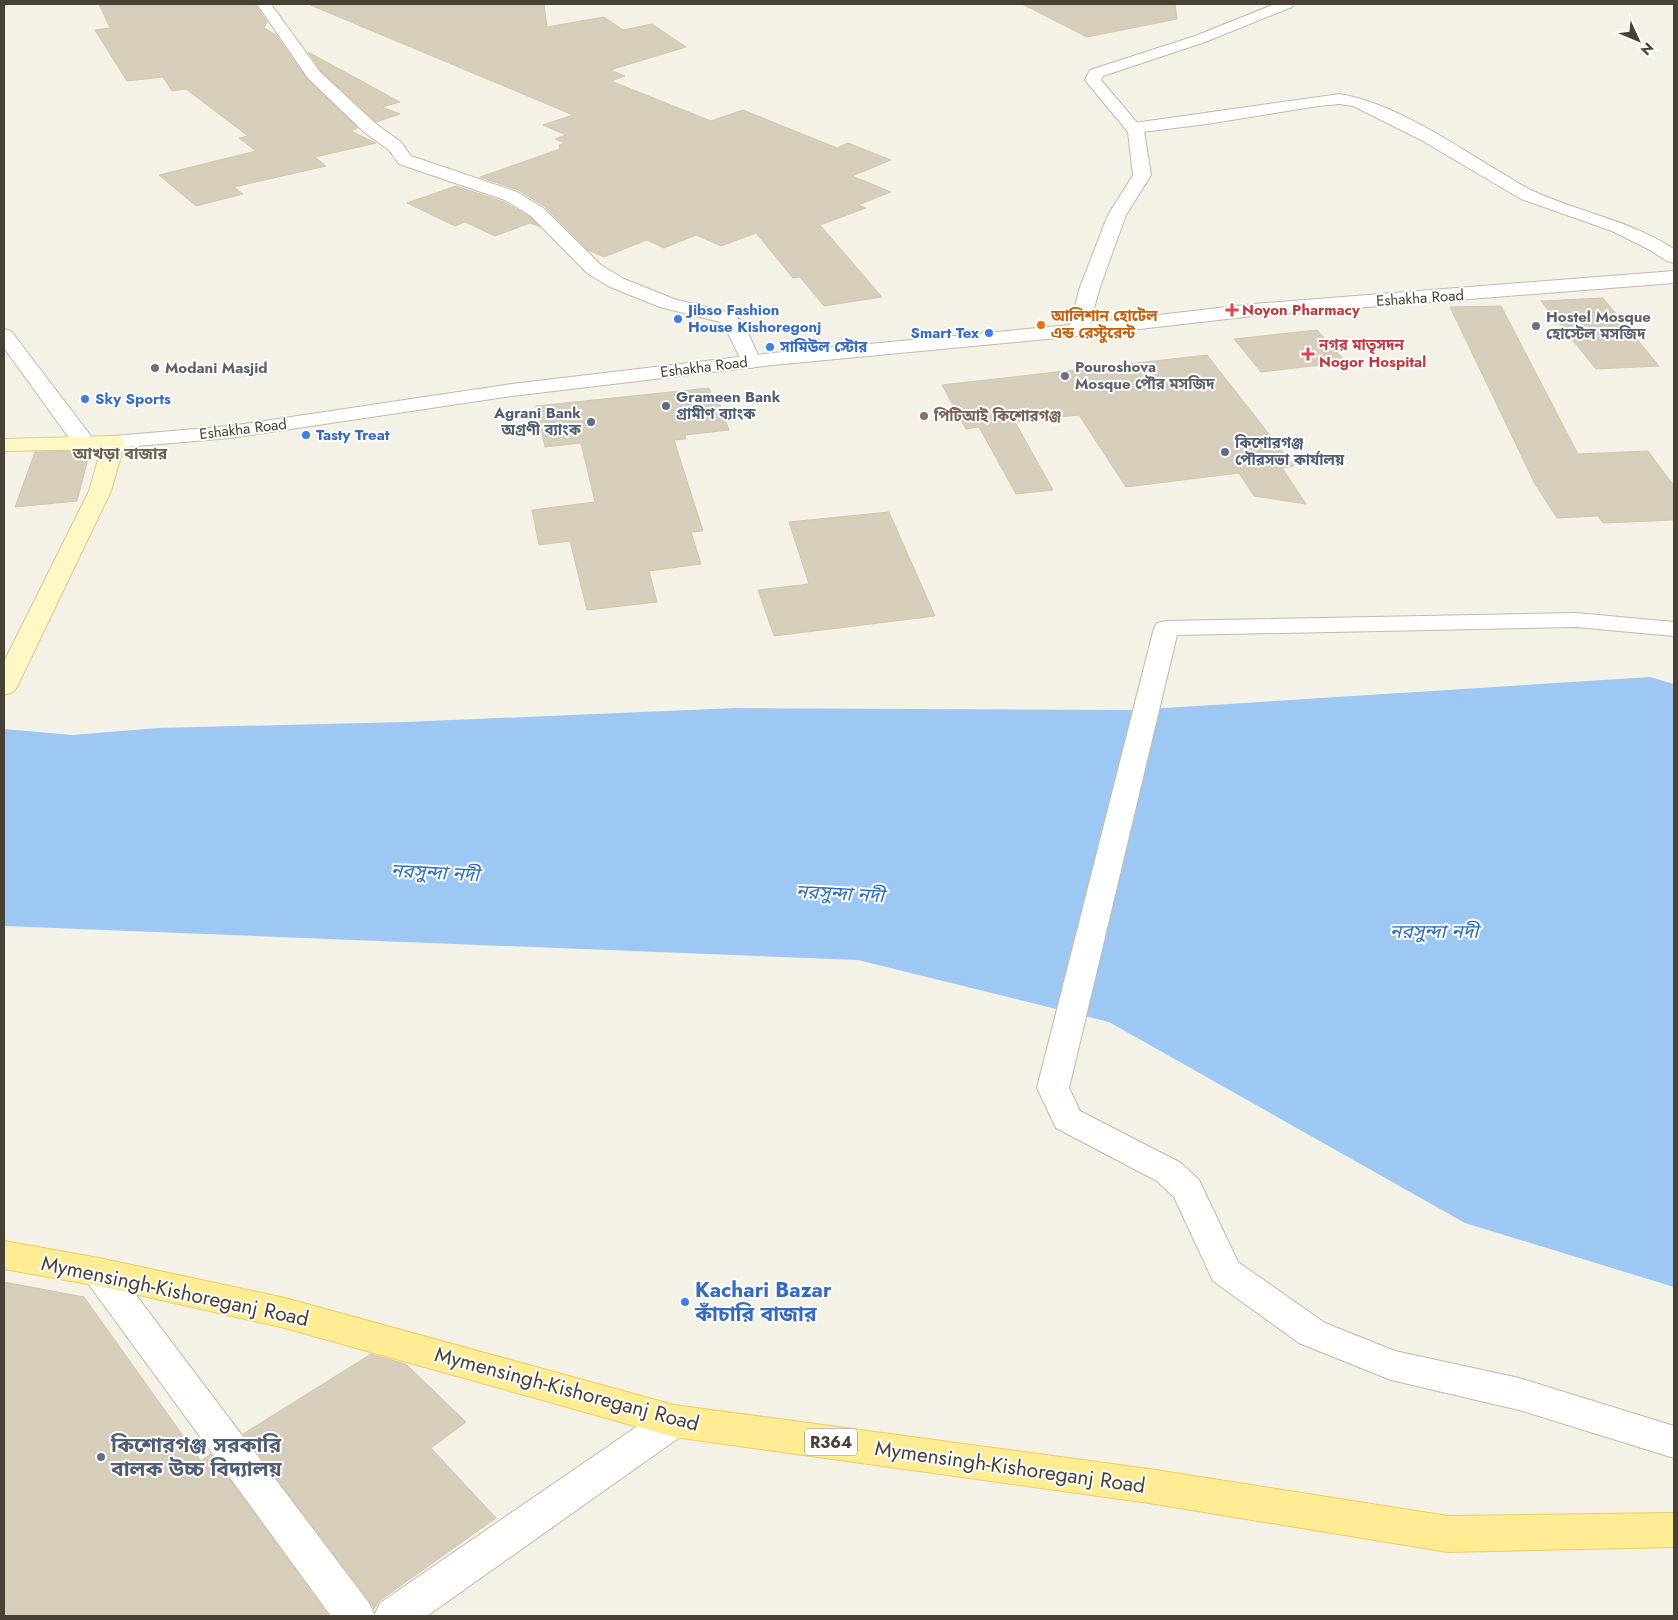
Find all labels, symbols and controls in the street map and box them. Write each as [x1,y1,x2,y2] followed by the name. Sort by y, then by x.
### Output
[1613,15,1663,65] north arrow
[1636,38,1658,60] text: N
[1375,284,1465,312] street label: Eshakha Road
[685,299,821,338] place label: Jibso Fashion House Kishoregonj
[1242,299,1360,321] place label: Noyon Pharmacy
[1226,304,1238,316] marker: Noyon Pharmacy
[1050,305,1158,344] place label: আলিশান হোটেল এন্ড রেস্টুরেন্ট
[1546,306,1651,345] place label: Hostel Mosque হোস্টেল মসজিদ
[672,313,684,325] marker: Jibso Fashion House Kishoregonj
[1035,319,1047,331] marker: আলিশান হোটেল এন্ড রেস্টুরেন্ট
[1530,320,1542,332] marker: Hostel Mosque হোস্টেল মসজিদ
[911,322,979,344] place label: Smart Tex
[983,327,995,339] marker: Smart Tex
[1318,334,1426,373] place label: নগর মাতৃসদন Nogor Hospital
[779,336,868,358] place label: সামিউল স্টোর
[764,341,776,353] marker: সামিউল স্টোর
[1301,347,1315,361] marker: নগর মাতৃসদন Nogor Hospital
[659,351,749,383] street label: Eshakha Road
[1075,356,1215,395] place label: Pouroshova Mosque পৌর মসজিদ
[165,357,268,379] place label: Modani Masjid
[149,362,161,374] marker: Modani Masjid
[1059,370,1071,382] marker: Pouroshova Mosque পৌর মসজিদ
[676,386,781,425] place label: Grameen Bank গ্রামীণ ব্যাংক
[95,388,171,410] place label: Sky Sports
[79,393,91,405] marker: Sky Sports
[660,400,672,412] marker: Grameen Bank গ্রামীণ ব্যাংক
[493,402,582,441] place label: Agrani Bank অগ্রণী ব্যাংক
[933,405,1062,427] place label: পিটিআই কিশোরগঞ্জ
[918,410,930,422] marker: পিটিআই কিশোরগঞ্জ
[198,413,288,445] street label: Eshakha Road
[585,416,597,428] marker: Agrani Bank অগ্রণী ব্যাংক
[316,424,390,446] place label: Tasty Treat
[300,429,312,441] marker: Tasty Treat
[1234,432,1345,471] place label: কিশোরগঞ্জ পৌরসভা কার্যালয়
[72,442,167,465] district label: আখড়া বাজার
[1219,446,1231,458] marker: কিশোরগঞ্জ পৌরসভা কার্যালয়
[390,857,484,889] water label: নরসুন্দা নদী
[795,878,889,910] water label: নরসুন্দা নদী
[1390,918,1482,945] water label: নরসুন্দা নদী
[38,1248,312,1334] street label: Mymensingh-Kishoreganj Road
[694,1275,832,1329] place label: Kachari Bazar কাঁচারি বাজার
[679,1296,691,1308] marker: Kachari Bazar কাঁচারি বাজার
[431,1339,703,1439] street label: Mymensingh-Kishoreganj Road
[805,1428,857,1455] road number: R364
[110,1430,283,1484] place label: কিশোরগঞ্জ সরকারি বালক উচ্চ বিদ্যালয়
[873,1433,1147,1501] street label: Mymensingh-Kishoreganj Road
[95,1451,107,1463] marker: কিশোরগঞ্জ সরকারি বালক উচ্চ বিদ্যালয়

